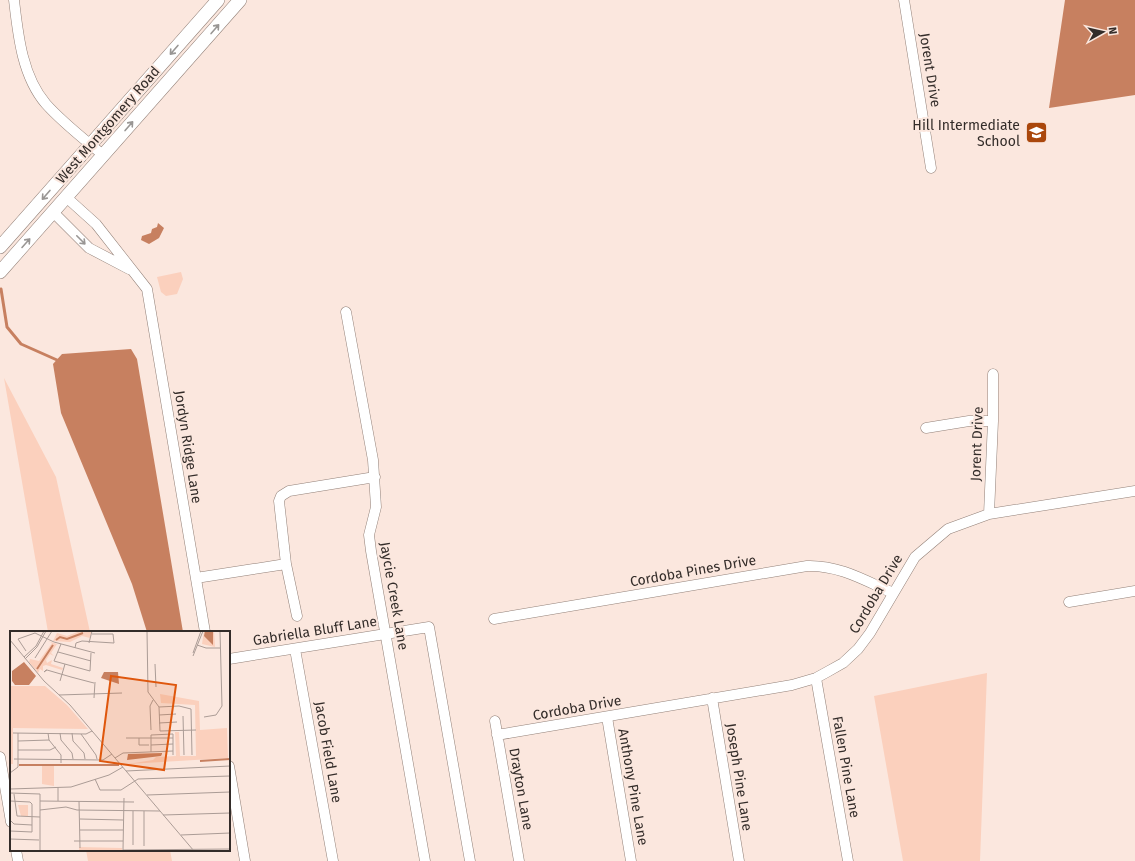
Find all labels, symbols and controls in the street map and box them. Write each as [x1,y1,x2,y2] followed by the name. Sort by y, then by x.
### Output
[1083,12,1123,52] north arrow
[210,23,219,34] one-way arrow
[1105,26,1119,35] text: N
[916,32,944,108] street label: Jorent Drive
[169,45,178,56] one-way arrow
[53,63,163,187] street label: West Montgomery Road
[912,117,1020,150] place label: Hill Intermediate School
[1023,120,1049,146] school or university icon: Hill Intermediate School
[124,121,133,131] one-way arrow
[42,189,51,200] one-way arrow
[76,235,86,244] one-way arrow
[21,238,30,248] one-way arrow
[171,389,205,505] street label: Jordyn Ridge Lane
[967,406,987,482] street label: Jorent Drive
[376,541,412,651] street label: Jaycie Creek Lane
[846,551,906,637] street label: Cordoba Drive
[629,552,757,590] street label: Cordoba Pines Drive
[252,613,378,649] street label: Gabriella Bluff Lane
[10,631,230,851] inset map
[531,692,623,724] street label: Cordoba Drive
[311,700,345,804] street label: Jacob Field Lane
[829,715,863,819] street label: Fallen Pine Lane
[722,722,756,832] street label: Joseph Pine Lane
[614,727,652,847] street label: Anthony Pine Lane
[505,746,537,832] street label: Drayton Lane

